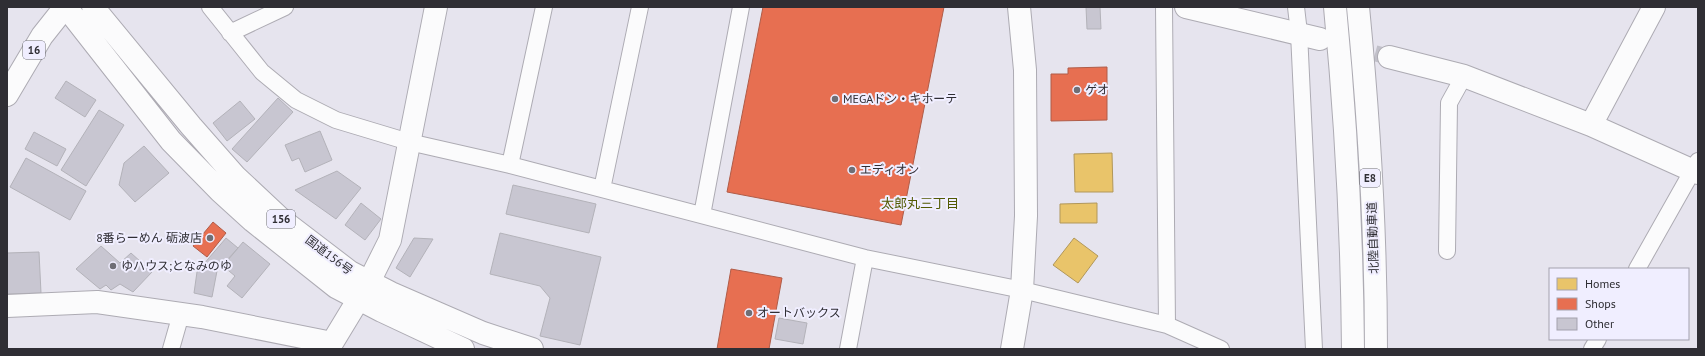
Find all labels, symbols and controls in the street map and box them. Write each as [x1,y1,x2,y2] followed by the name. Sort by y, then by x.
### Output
[23,41,45,59] road number: 16
[1085,82,1109,97] place label: ゲオ
[1072,85,1082,95] marker: ゲオ
[843,91,957,106] place label: MEGAドン・キホーテ
[830,94,840,104] marker: MEGAドン・キホーテ
[860,162,919,177] place label: エディオン
[847,165,857,175] marker: エディオン
[1360,169,1380,187] road number: E8
[881,195,959,212] district label: 太郎丸三丁目
[1364,202,1381,274] street label: 北陸自動車道
[267,210,295,228] road number: 156
[96,230,202,245] place label: 8番らーめん 砺波店
[303,232,356,277] street label: 国道156号
[205,233,215,243] marker: 8番らーめん 砺波店
[121,258,232,273] place label: ゆハウス;となみのゆ
[108,261,118,271] marker: ゆハウス;となみのゆ
[1549,268,1689,340] legend
[1585,276,1620,291] text: Homes
[1585,296,1616,311] text: Shops
[757,305,841,320] place label: オートバックス
[744,308,754,318] marker: オートバックス
[1585,316,1614,331] text: Other

